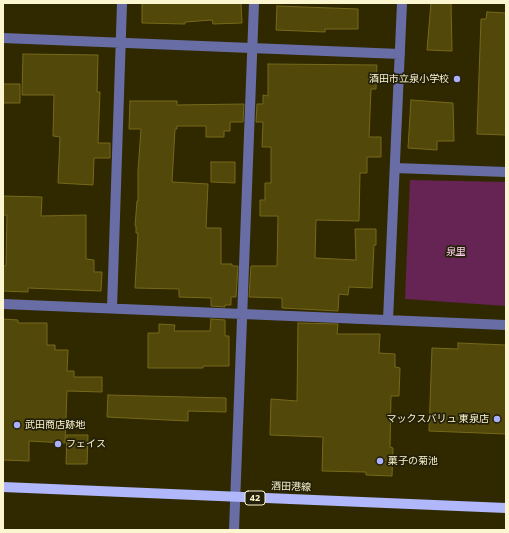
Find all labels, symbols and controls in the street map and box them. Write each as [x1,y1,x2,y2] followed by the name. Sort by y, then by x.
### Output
[369,73,449,85] place label: 酒田市立泉小学校
[452,74,462,84] marker: 酒田市立泉小学校
[446,246,466,258] park label: 泉里
[386,413,489,425] place label: マックスバリュ 東泉店
[492,414,502,424] marker: マックスバリュ 東泉店
[25,419,85,431] place label: 武田商店跡地
[12,420,22,430] marker: 武田商店跡地
[66,438,106,450] place label: フェイス
[53,439,63,449] marker: フェイス
[388,455,438,467] place label: 菓子の菊池
[375,456,385,466] marker: 菓子の菊池
[271,480,311,494] street label: 酒田港線
[245,491,265,505] road number: 42

